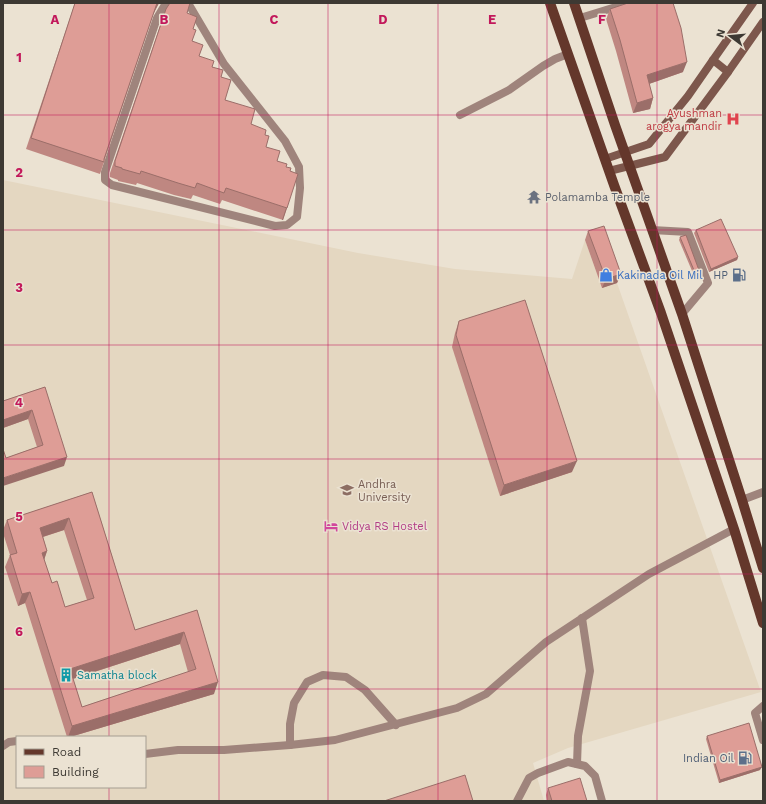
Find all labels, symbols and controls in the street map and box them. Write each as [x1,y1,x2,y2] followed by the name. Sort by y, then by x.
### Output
[51,12,60,27] text: A
[160,12,169,27] text: B
[270,12,279,27] text: C
[378,12,388,27] text: D
[488,12,496,27] text: E
[598,12,606,27] text: F
[710,16,750,56] north arrow
[713,28,728,39] text: N
[16,50,22,65] text: 1
[646,107,723,133] place label: Ayushman arogya mandir
[725,111,741,127] hospital icon: Ayushman arogya mandir
[15,165,23,180] text: 2
[526,189,542,205] temple icon: Polamamba Temple
[545,191,650,204] place label: Polamamba Temple
[598,267,614,283] shop icon: Kakinada Oil Mil
[731,267,747,283] fuel station icon: HP
[617,269,703,282] place label: Kakinada Oil Mil
[713,269,728,282] place label: HP
[15,280,23,295] text: 3
[15,395,24,410] text: 4
[358,478,411,504] place label: Andhra University
[339,482,355,498] school or university icon: Andhra University
[15,509,23,524] text: 5
[323,518,339,534] hotel icon: Vidya RS Hostel
[342,520,428,533] place label: Vidya RS Hostel
[15,624,23,639] text: 6
[58,667,74,683] building icon: Samatha block
[77,669,157,682] place label: Samatha block
[16,736,146,788] legend
[52,745,81,759] text: Road
[737,750,753,766] fuel station icon: Indian Oil
[683,752,735,765] place label: Indian Oil
[52,765,99,779] text: Building

